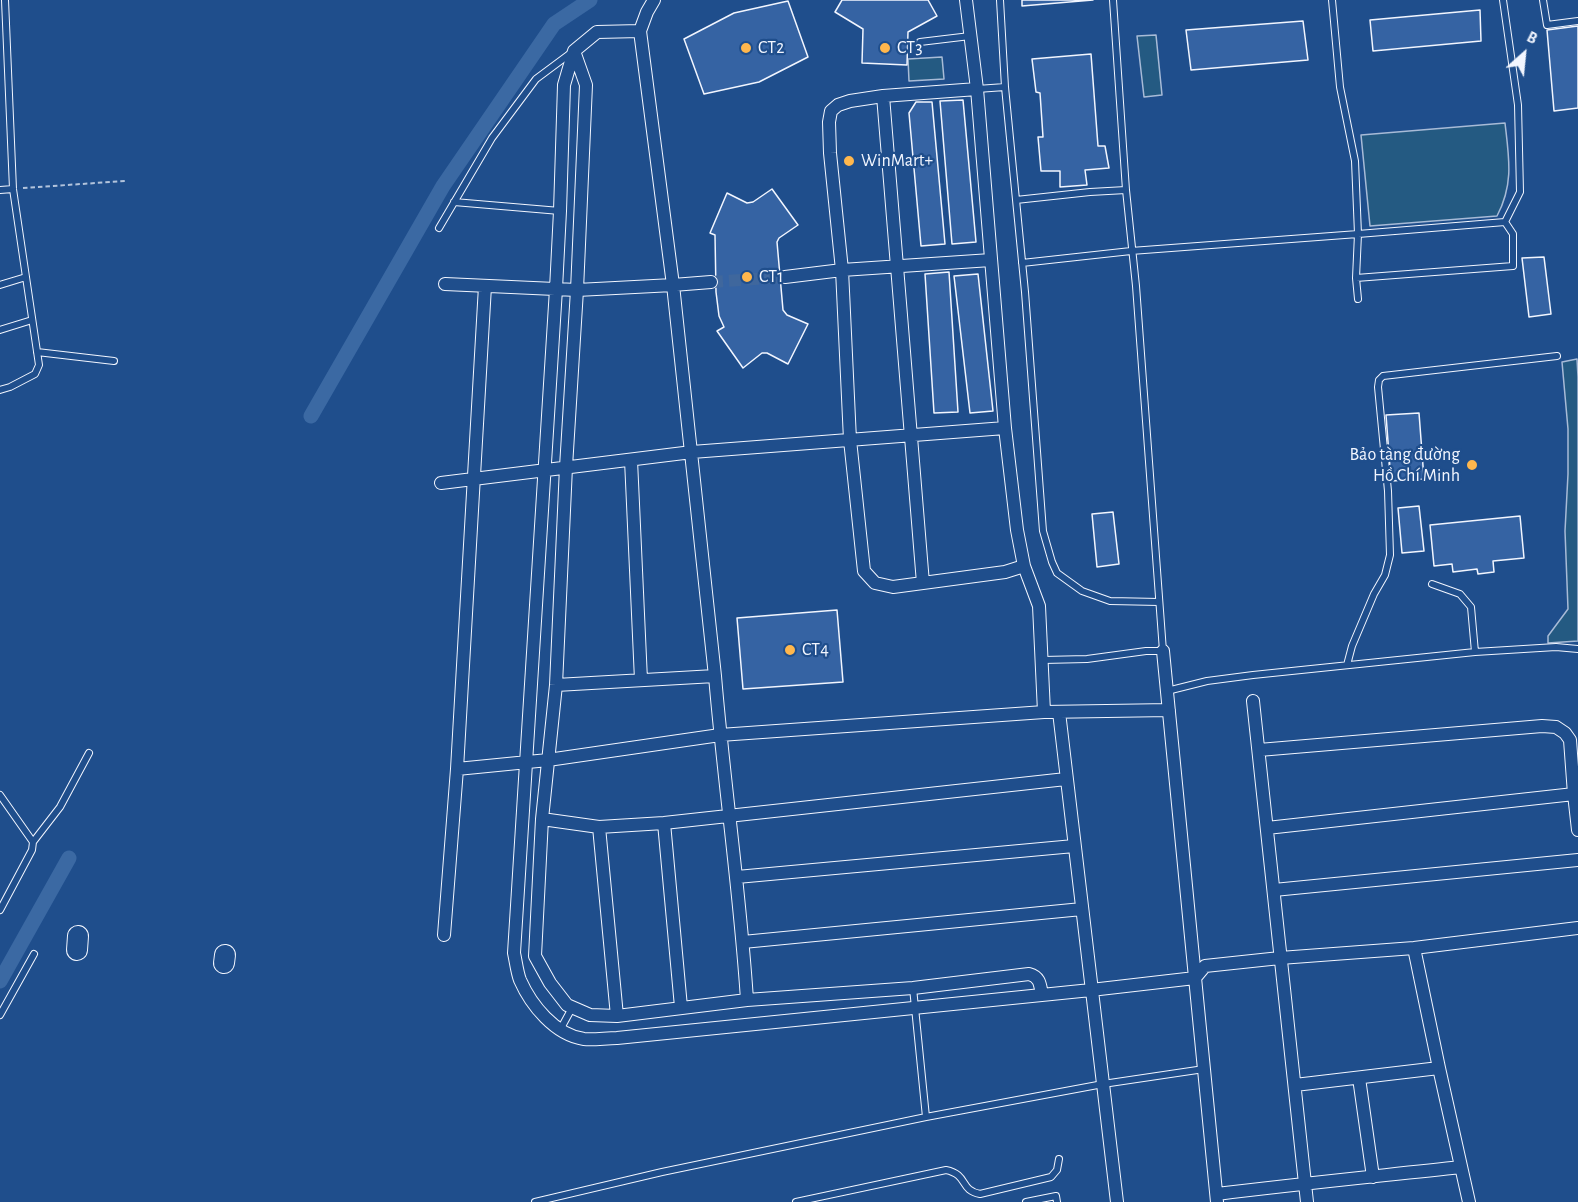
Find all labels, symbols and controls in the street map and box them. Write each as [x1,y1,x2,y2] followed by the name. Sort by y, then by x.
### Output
[1494,24,1554,84] north arrow
[1524,29,1540,47] text: B
[758,37,784,59] place label: CT2
[897,37,923,59] place label: CT3
[739,41,753,55] marker: CT2
[878,41,892,55] marker: CT3
[861,150,933,172] place label: WinMart+
[842,154,856,168] marker: WinMart+
[759,266,783,288] place label: CT1
[740,270,754,284] marker: CT1
[1349,444,1460,486] place label: Bảo tàng đường Hồ Chí Minh
[1465,458,1479,472] marker: Bảo tàng đường Hồ Chí Minh
[802,639,829,661] place label: CT4
[783,643,797,657] marker: CT4

